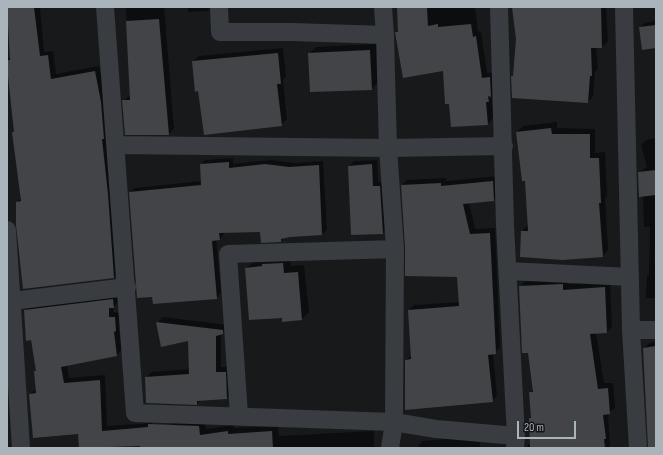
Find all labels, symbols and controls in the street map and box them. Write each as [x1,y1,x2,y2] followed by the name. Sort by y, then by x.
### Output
[519,413,578,439] scale bar
[524,420,544,435] text: 20 m

